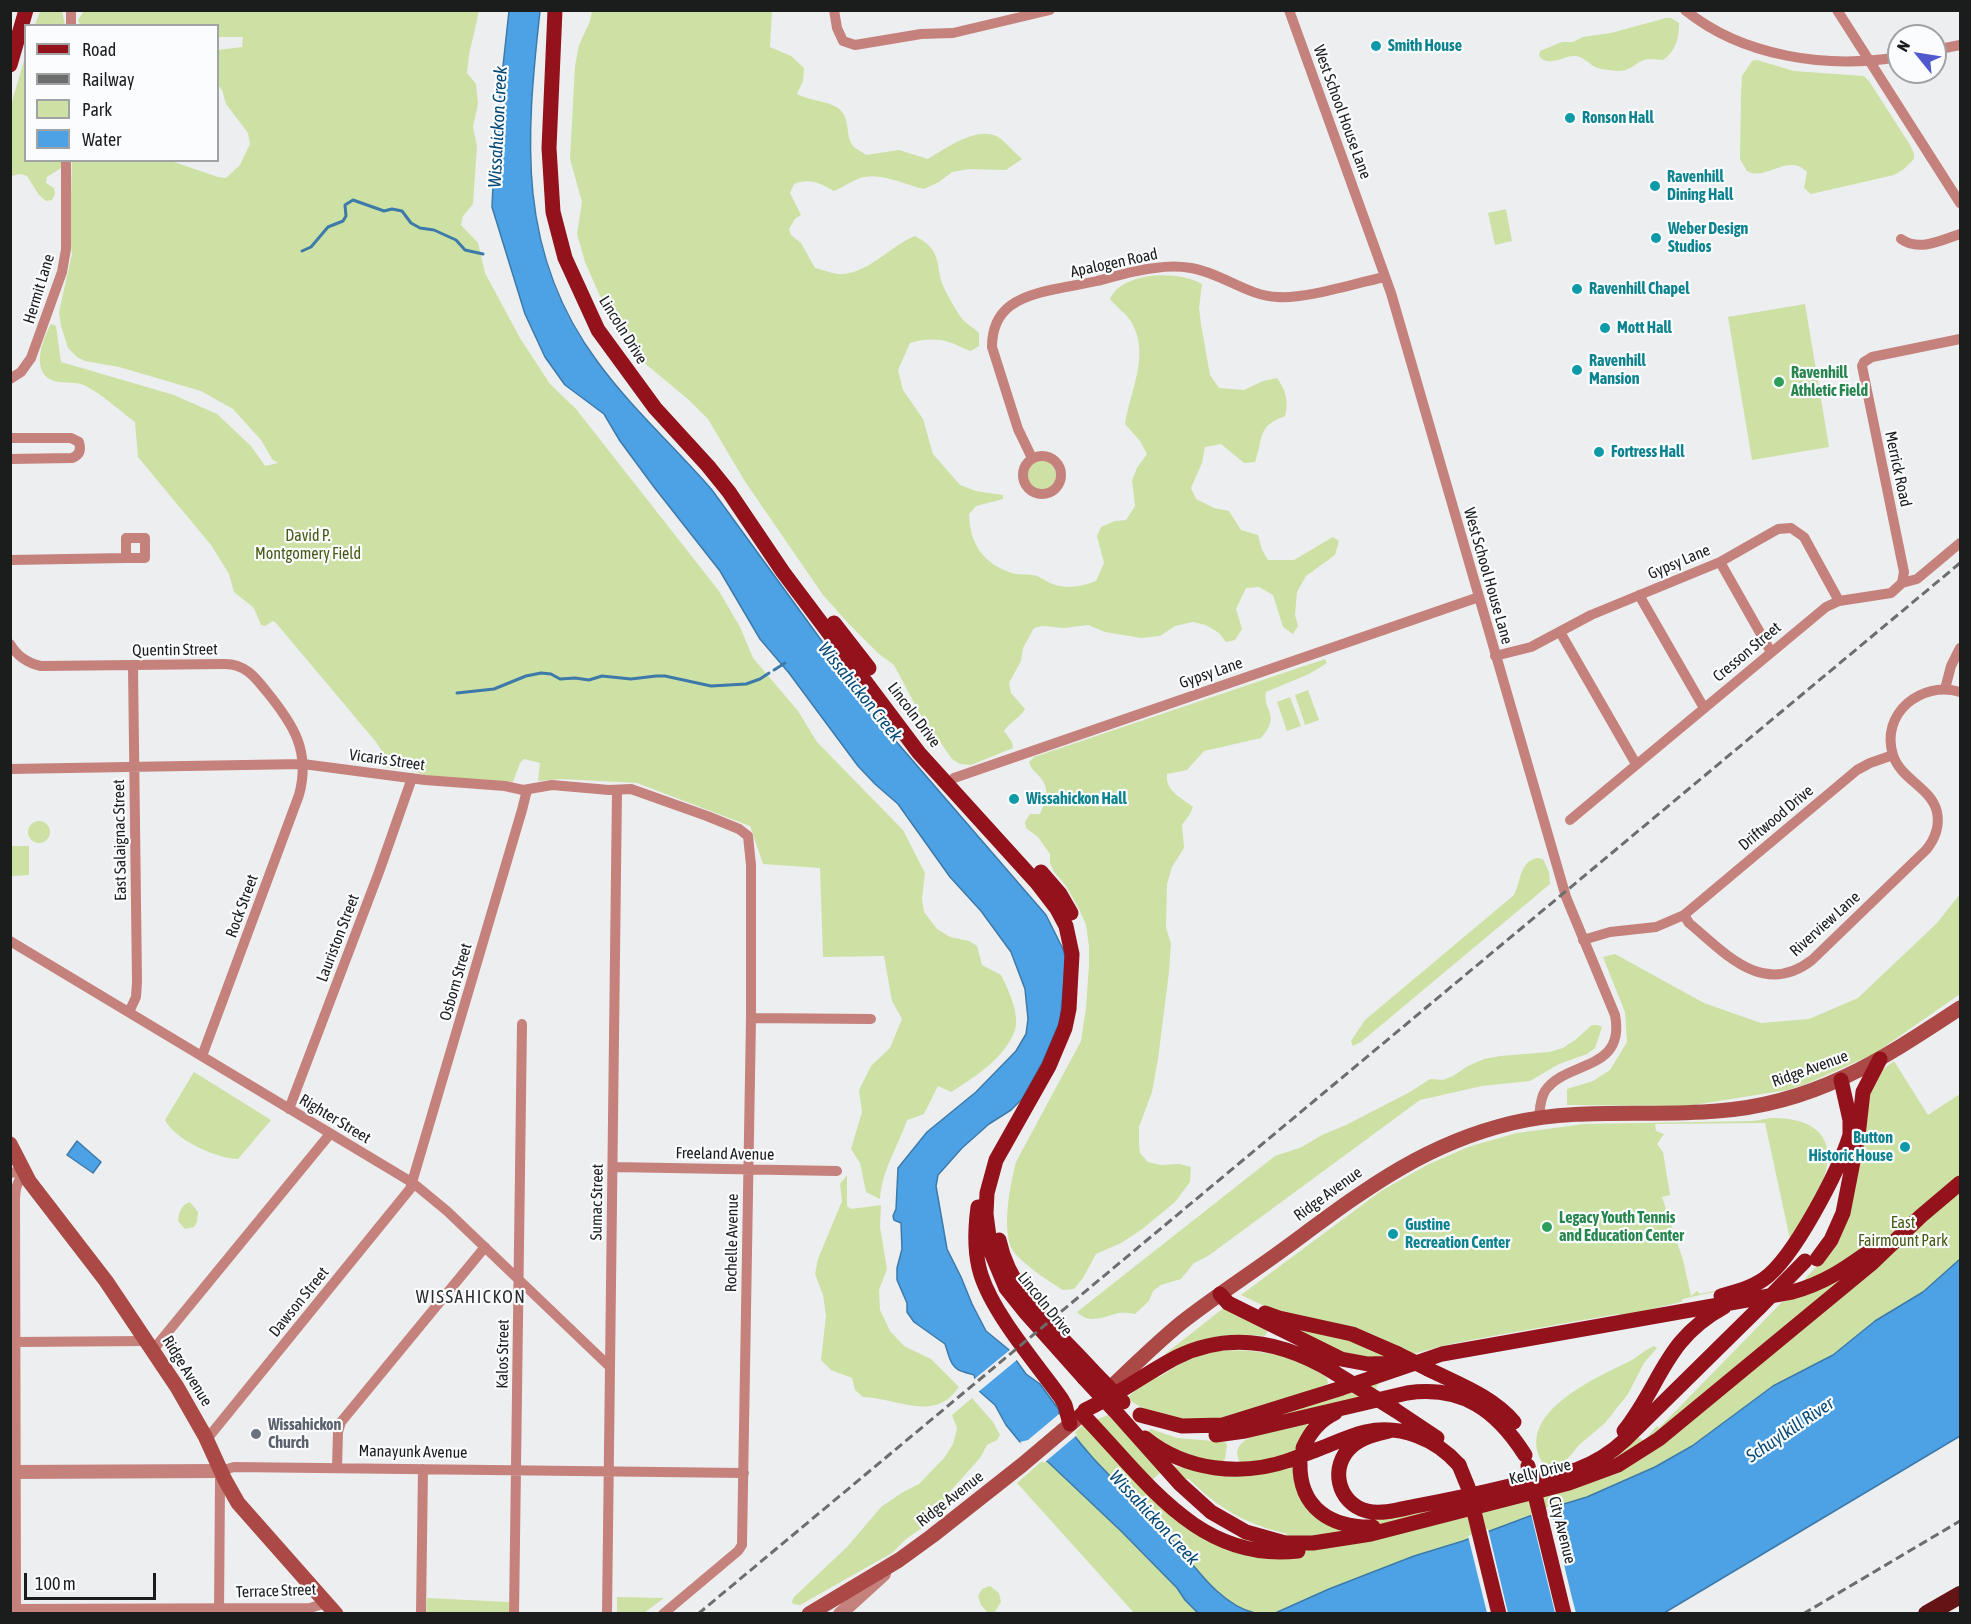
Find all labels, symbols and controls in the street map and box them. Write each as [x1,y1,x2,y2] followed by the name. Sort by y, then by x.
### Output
[24,24,219,162] legend
[1887,24,1947,84] north arrow
[1388,36,1462,56] place label: Smith House
[1893,37,1913,55] text: N
[82,39,116,60] text: Road
[1369,39,1383,53] marker: Smith House
[1309,42,1375,182] street label: West School House Lane
[484,66,512,188] water label: Wissahickon Creek
[82,69,134,90] text: Railway
[82,99,112,120] text: Park
[1582,108,1654,128] place label: Ronson Hall
[1563,111,1577,125] marker: Ronson Hall
[82,129,121,150] text: Water
[1667,167,1733,205] place label: Ravenhill Dining Hall
[1648,179,1662,193] marker: Ravenhill Dining Hall
[1668,219,1748,257] place label: Weber Design Studios
[1649,231,1663,245] marker: Weber Design Studios
[1069,244,1159,282] street label: Apalogen Road
[19,252,59,326] street label: Hermit Lane
[1589,279,1689,299] place label: Ravenhill Chapel
[1570,282,1584,296] marker: Ravenhill Chapel
[595,293,651,367] street label: Lincoln Drive
[1617,318,1672,338] place label: Mott Hall
[1598,321,1612,335] marker: Mott Hall
[1589,351,1646,389] place label: Ravenhill Mansion
[1570,363,1584,377] marker: Ravenhill Mansion
[1791,363,1868,401] place label: Ravenhill Athletic Field
[1772,375,1786,389] marker: Ravenhill Athletic Field
[1881,429,1915,509] street label: Merrick Road
[1611,442,1685,462] place label: Fortress Hall
[1592,445,1606,459] marker: Fortress Hall
[1459,506,1517,646] street label: West School House Lane
[255,526,361,564] park label: David P. Montgomery Field
[1645,540,1713,584] street label: Gypsy Lane
[1709,618,1785,686] street label: Cresson Street
[813,638,907,746] water label: Wissahickon Creek
[132,640,218,660] street label: Quentin Street
[1177,653,1245,693] street label: Gypsy Lane
[883,679,945,751] street label: Lincoln Drive
[348,745,426,775] street label: Vicaris Street
[109,779,131,901] street label: East Salaignac Street
[1735,781,1817,855] street label: Driftwood Drive
[1026,789,1127,809] place label: Wissahickon Hall
[1007,792,1021,806] marker: Wissahickon Hall
[222,872,262,940] street label: Rock Street
[1786,887,1864,961] street label: Riverview Lane
[312,891,364,985] street label: Lauriston Street
[436,941,476,1023] street label: Osborn Street
[1769,1046,1851,1092] street label: Ridge Avenue
[296,1090,374,1148] street label: Righter Street
[1808,1128,1893,1166] place label: Button Historic House
[1898,1140,1912,1154] marker: Button Historic House
[675,1144,775,1164] street label: Freeland Avenue
[1290,1163,1366,1225] street label: Ridge Avenue
[587,1164,607,1240] street label: Sumac Street
[722,1194,742,1292] street label: Rochelle Avenue
[1559,1208,1684,1246] place label: Legacy Youth Tennis and Education Center
[1858,1213,1948,1251] park label: East Fairmount Park
[1405,1215,1510,1253] place label: Gustine Recreation Center
[1540,1220,1554,1234] marker: Legacy Youth Tennis and Education Center
[1386,1227,1400,1241] marker: Gustine Recreation Center
[265,1263,333,1341] street label: Dawson Street
[1014,1268,1076,1340] street label: Lincoln Drive
[416,1286,526,1308] district label: WISSAHICKON
[493,1319,513,1389] street label: Kalos Street
[158,1332,216,1410] street label: Ridge Avenue
[1742,1393,1838,1467] water label: Schuylkill River
[268,1415,341,1453] place label: Wissahickon Church
[249,1427,263,1441] marker: Wissahickon Church
[358,1441,468,1463] street label: Manayunk Avenue
[1507,1455,1573,1489] street label: Kelly Drive
[1105,1466,1203,1570] water label: Wissahickon Creek
[913,1467,987,1531] street label: Ridge Avenue
[1544,1494,1580,1566] street label: City Avenue
[27,1561,159,1599] scale bar
[35,1573,76,1594] text: 100 m
[236,1580,316,1602] street label: Terrace Street

